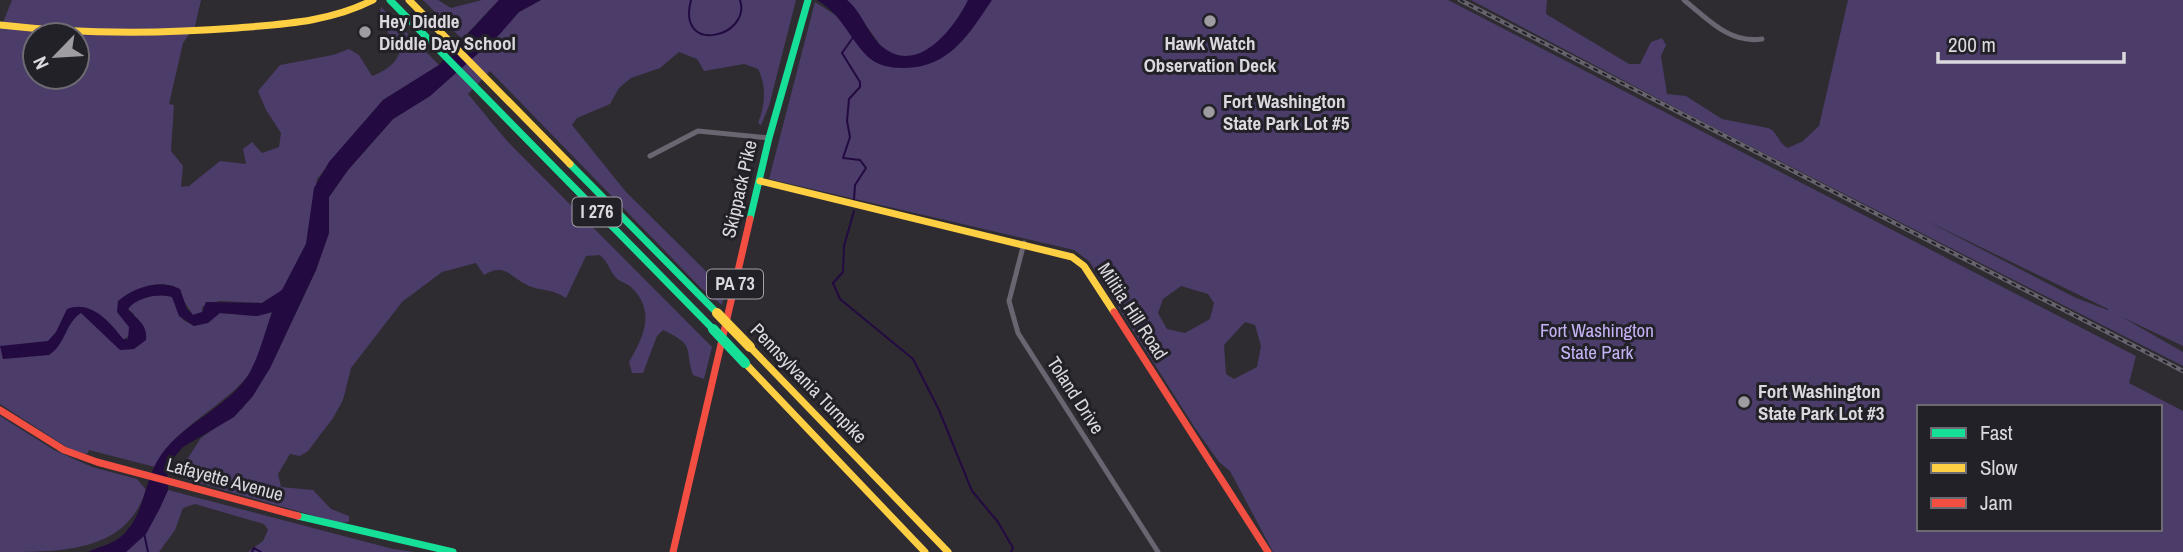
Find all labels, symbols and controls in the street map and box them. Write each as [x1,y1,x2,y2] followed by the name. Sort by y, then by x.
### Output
[379,8,516,56] place label: Hey Diddle Diddle Day School
[1202,13,1218,29] marker: Hawk Watch Observation Deck
[21,21,91,91] north arrow
[1938,21,2124,65] scale bar
[357,24,373,40] marker: Hey Diddle Diddle Day School
[1144,30,1277,78] place label: Hawk Watch Observation Deck
[1948,30,1996,59] text: 200 m
[26,53,55,74] text: N
[1223,88,1350,136] place label: Fort Washington State Park Lot #5
[1201,104,1217,120] marker: Fort Washington State Park Lot #5
[715,138,763,240] street label: Skippack Pike
[572,197,622,226] road number: I 276
[1092,257,1174,365] street label: Militia Hill Road
[707,270,763,298] road number: PA 73
[745,317,873,449] street label: Pennsylvania Turnpike
[1540,317,1654,365] park label: Fort Washington State Park
[1041,351,1111,439] street label: Toland Drive
[1758,378,1885,426] place label: Fort Washington State Park Lot #3
[1736,394,1752,410] marker: Fort Washington State Park Lot #3
[1917,405,2162,531] legend
[1980,418,2013,447] text: Fast
[164,451,286,507] street label: Lafayette Avenue
[1980,453,2018,482] text: Slow
[1980,488,2013,517] text: Jam

